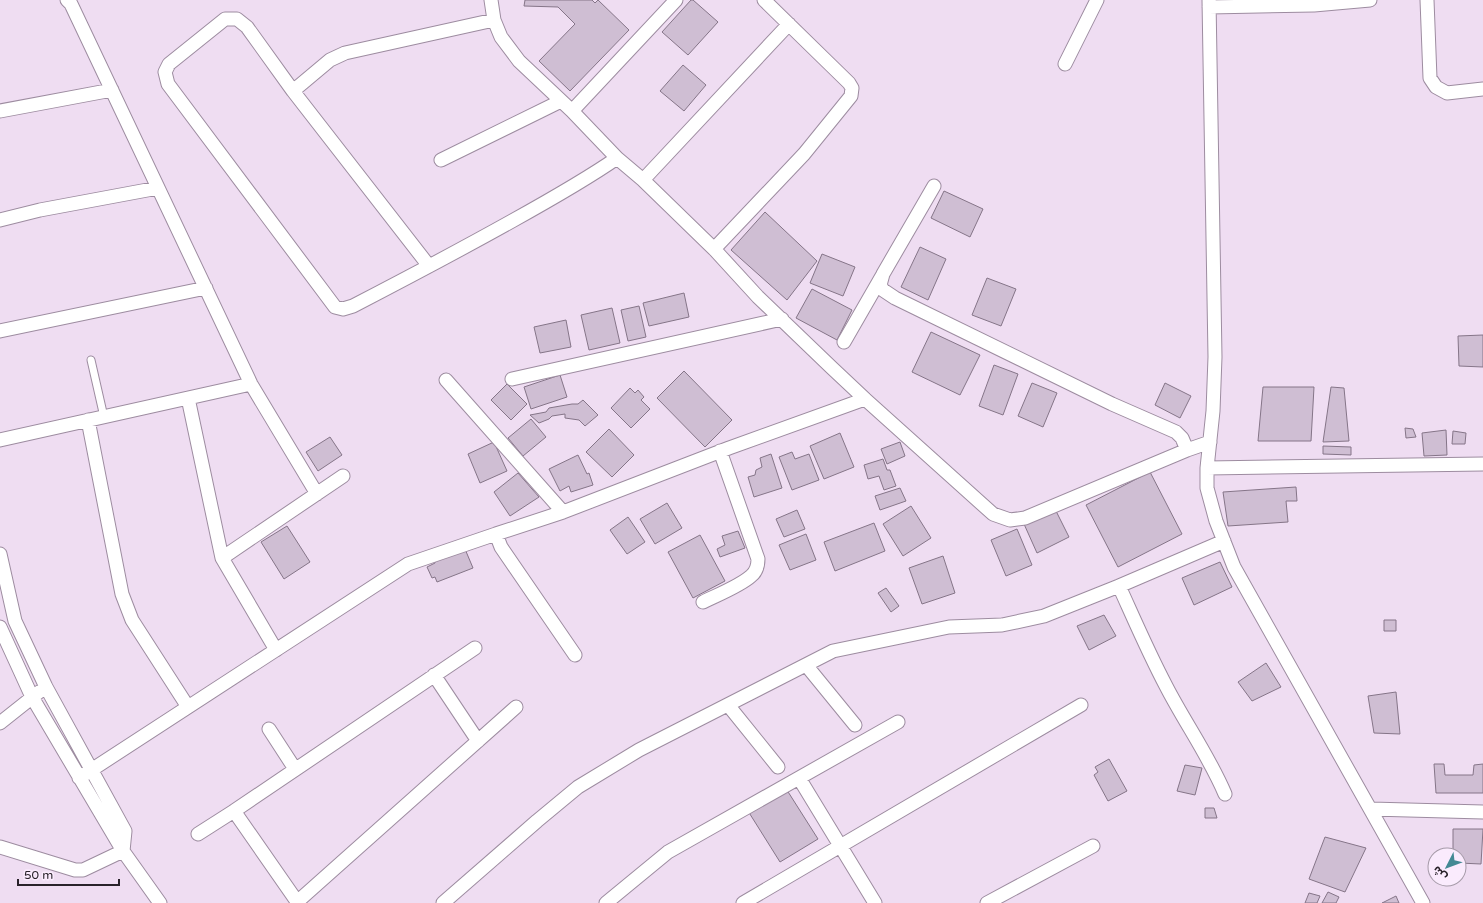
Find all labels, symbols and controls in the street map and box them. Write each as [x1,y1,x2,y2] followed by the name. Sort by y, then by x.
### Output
[1427,847,1467,887] north arrow
[18,861,119,887] scale bar
[1430,863,1450,883] text: ش
[24,868,53,882] text: 50 m

